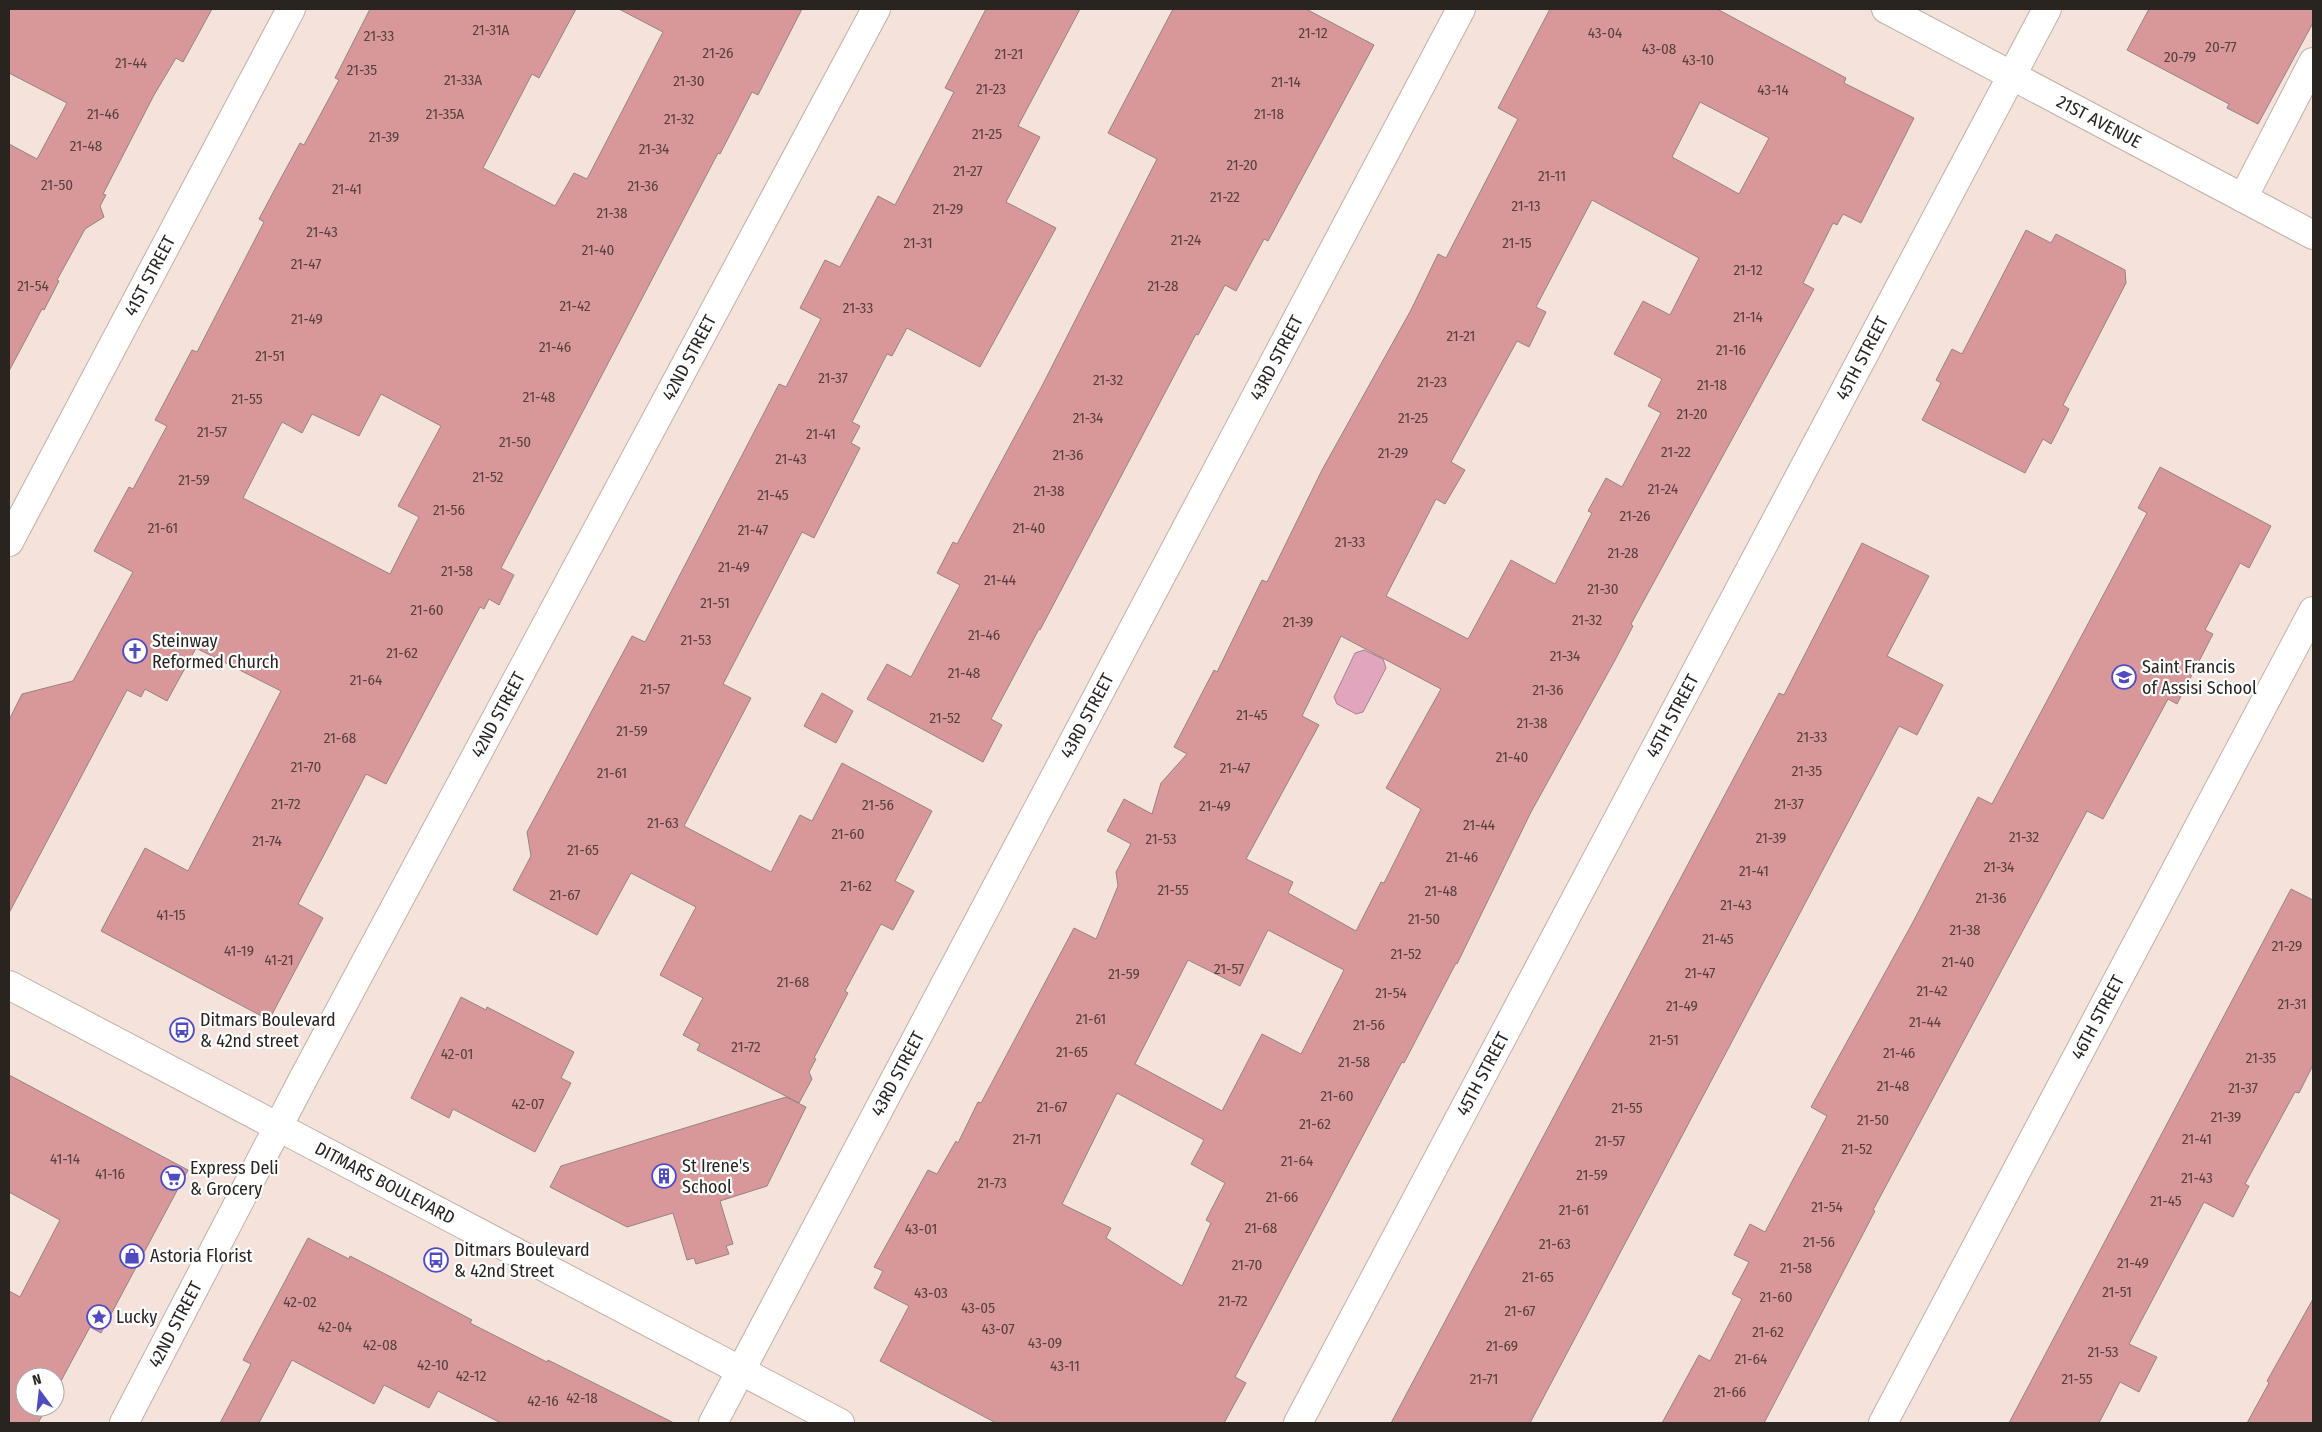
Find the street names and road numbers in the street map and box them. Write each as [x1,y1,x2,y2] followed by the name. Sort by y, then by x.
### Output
[2053,90,2145,153] street label: 21ST AVENUE
[119,231,180,320] street label: 41ST STREET
[657,310,721,404] street label: 42ND STREET
[1245,311,1308,404] street label: 43RD STREET
[1831,312,1894,404] street label: 45TH STREET
[466,668,530,761] street label: 42ND STREET
[1056,669,1119,762] street label: 43RD STREET
[1641,670,1704,762] street label: 45TH STREET
[2067,971,2129,1063] street label: 46TH STREET
[866,1027,929,1120] street label: 43RD STREET
[1452,1028,1514,1120] street label: 45TH STREET
[311,1137,459,1229] street label: DITMARS BOULEVARD
[144,1277,207,1371] street label: 42ND STREET

